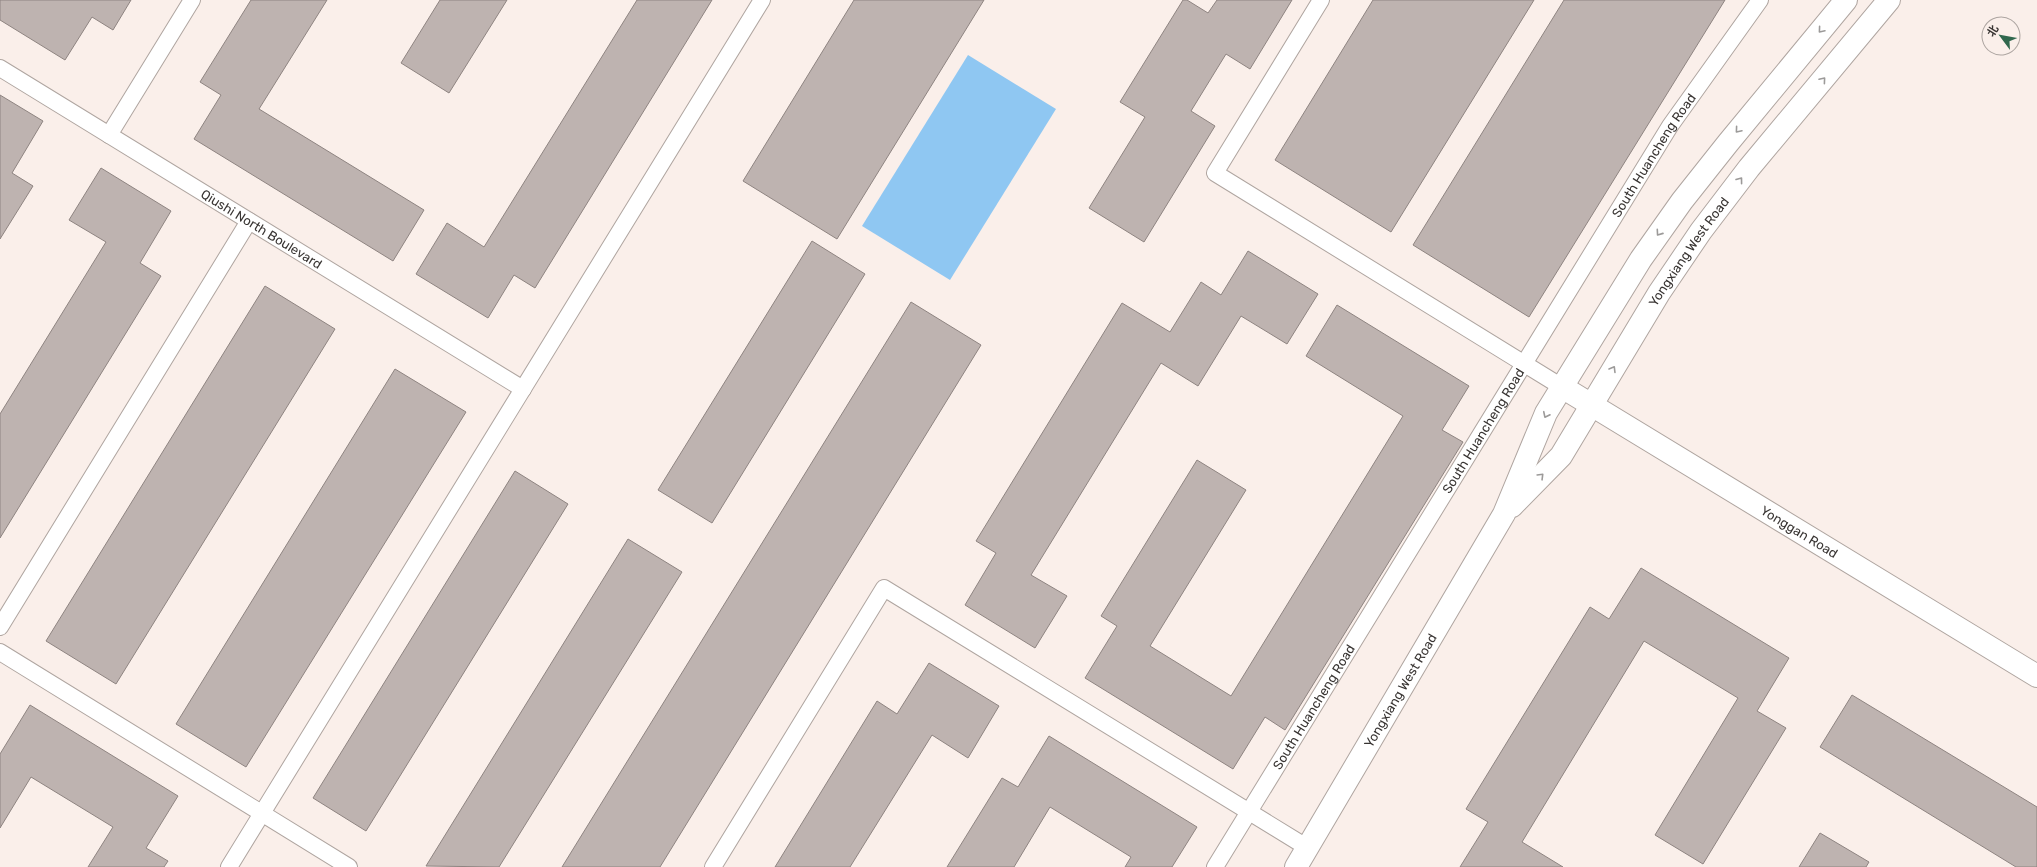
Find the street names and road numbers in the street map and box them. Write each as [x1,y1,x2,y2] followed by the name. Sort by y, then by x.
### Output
[1608,90,1698,220] street label: South Huancheng Road
[198,186,325,271] street label: Qiushi North Boulevard
[1645,194,1732,309] street label: Yongxiang West Road
[1439,365,1527,496] street label: South Huancheng Road
[1758,502,1841,561] street label: Yonggan Road
[1361,631,1439,750] street label: Yongxiang West Road
[1269,642,1357,772] street label: South Huancheng Road

